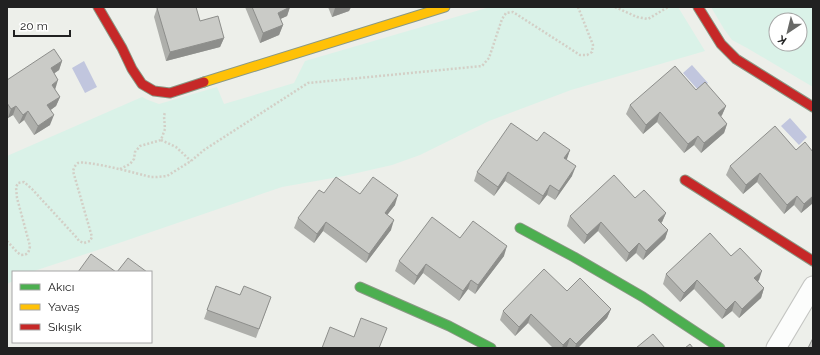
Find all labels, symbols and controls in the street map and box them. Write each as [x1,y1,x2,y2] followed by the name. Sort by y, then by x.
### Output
[14,12,70,38] scale bar
[768,12,808,52] north arrow
[20,19,48,33] text: 20 m
[775,32,789,47] text: K
[12,271,152,343] legend
[48,280,74,294] text: Akıcı
[48,300,80,314] text: Yavaş
[48,320,82,334] text: Sıkışık

